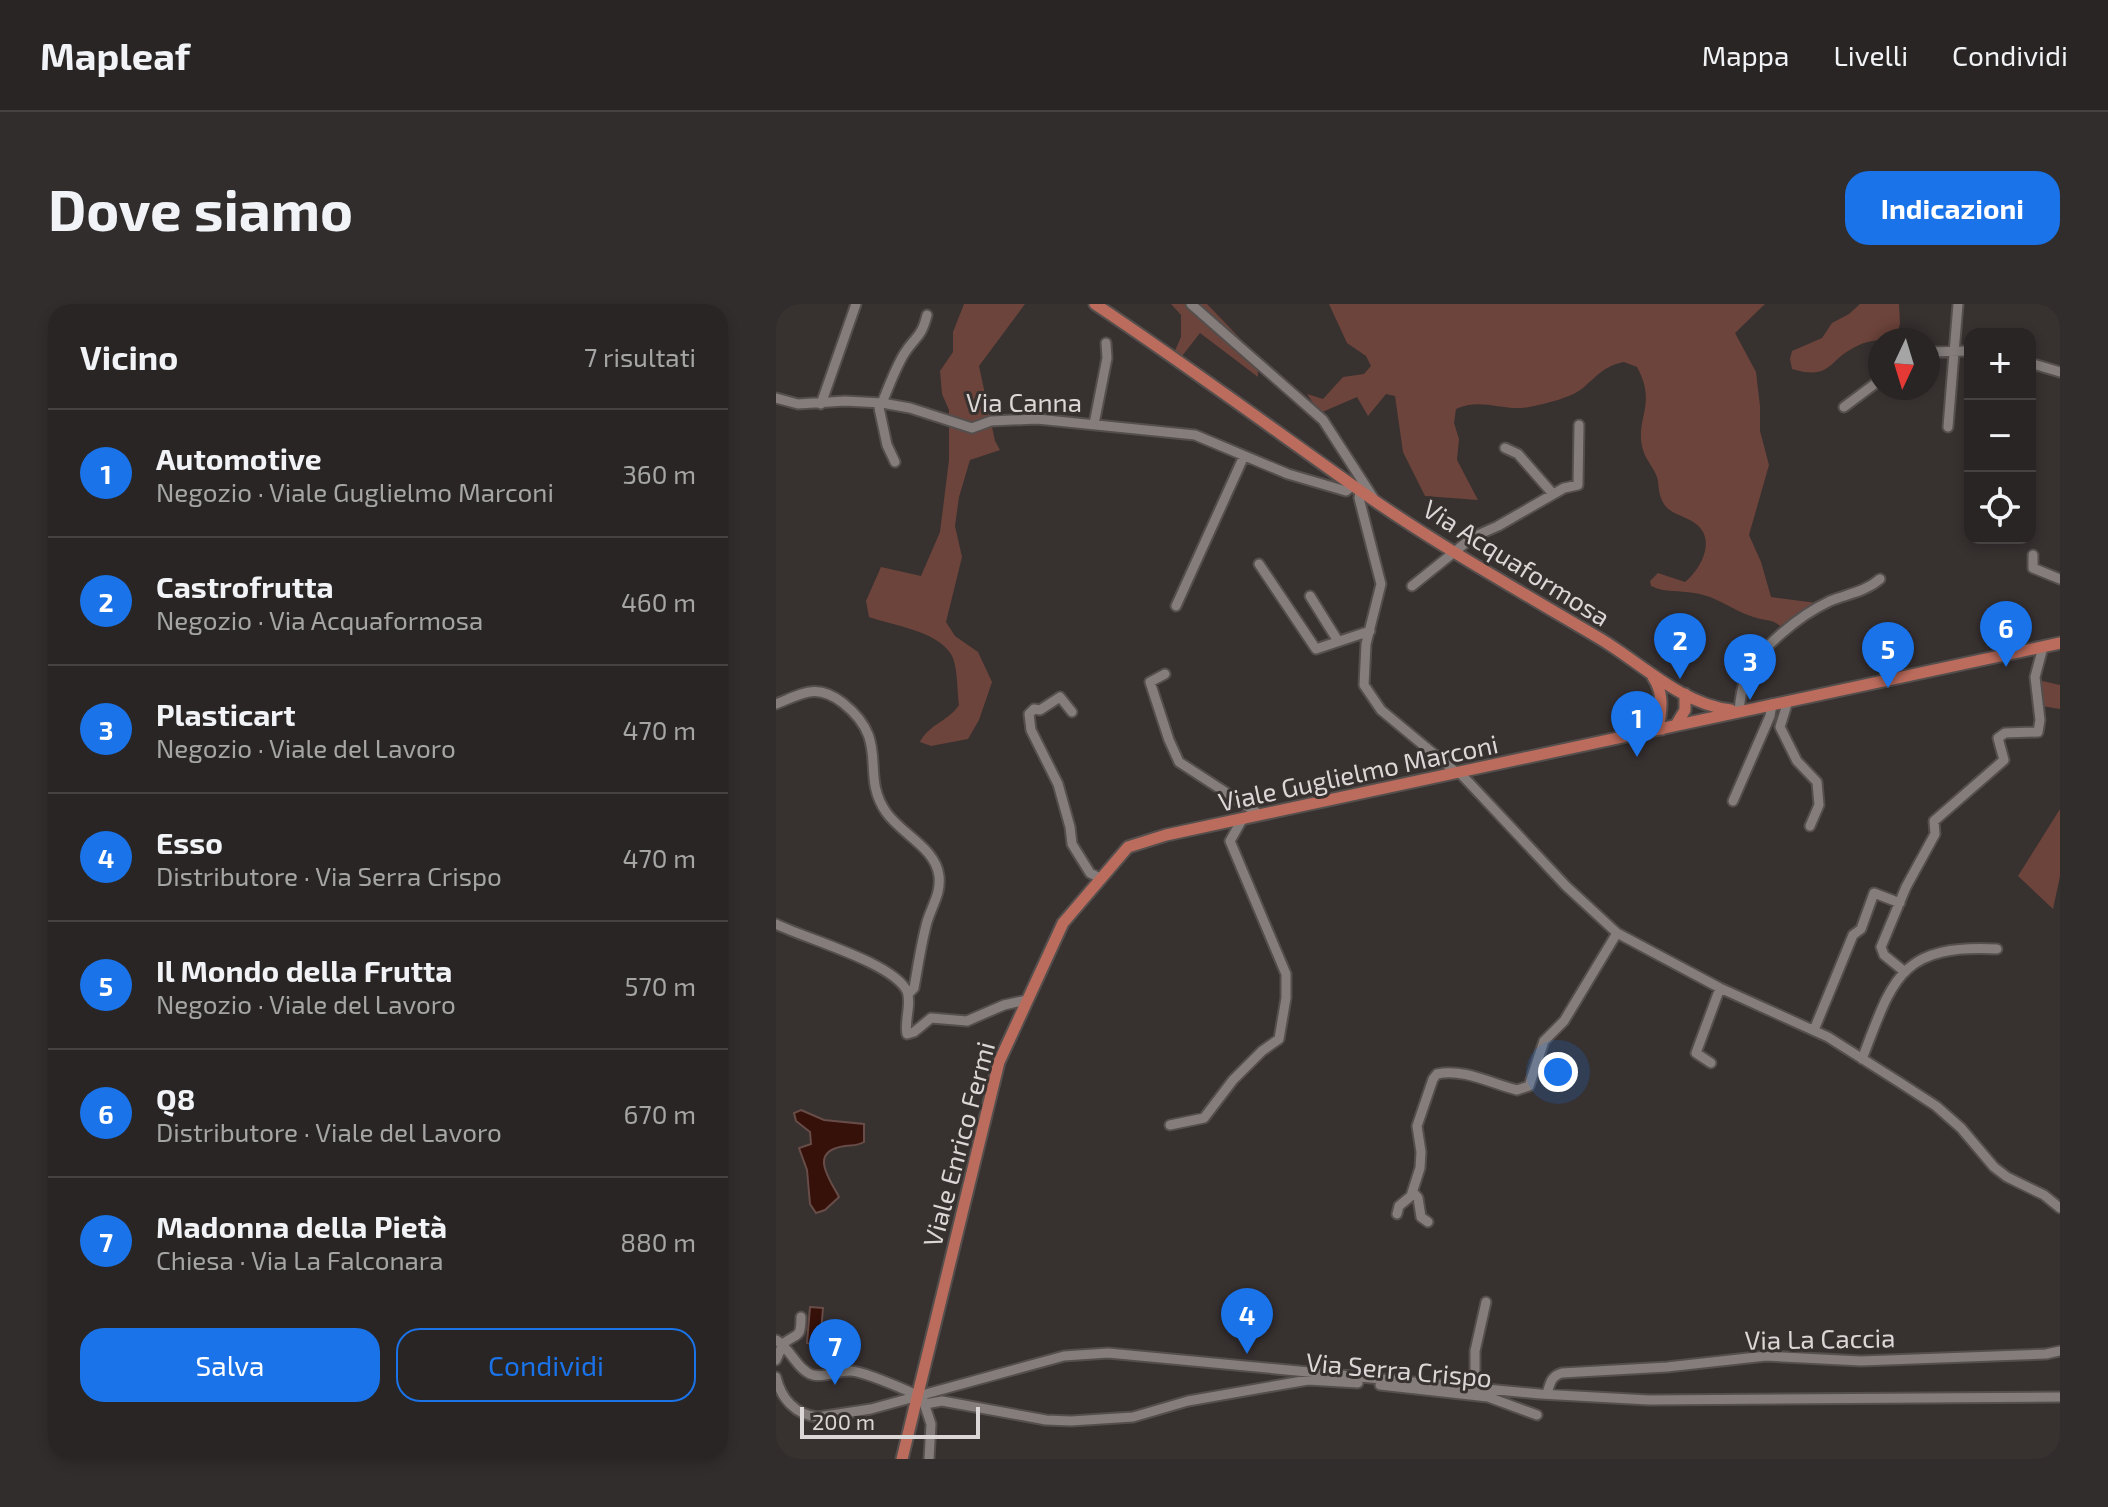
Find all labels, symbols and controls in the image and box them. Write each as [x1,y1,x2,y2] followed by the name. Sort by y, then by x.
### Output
[40,32,190,78] text: Mapleaf
[1702,38,1789,72] text: Mappa
[1833,38,1908,72] text: Livelli
[1952,38,2068,72] text: Condividi
[1845,171,2060,245] button: Indicazioni
[48,175,353,242] text: Dove siamo
[1868,328,1940,400] north arrow
[1964,328,2036,544] map controls
[1964,328,2036,400] button: +
[80,336,178,377] text: Vicino
[584,341,696,372] text: 7 risultati
[966,386,1082,417] street label: Via Canna
[1964,400,2036,472] button: −
[156,440,322,476] text: Automotive
[100,458,112,489] text: 1
[622,458,696,489] text: 360 m
[1964,472,2036,544] button: locate
[156,476,554,507] text: Negozio · Viale Guglielmo Marconi
[1418,492,1616,632] street label: Via Acquaformosa
[156,568,334,604] text: Castrofrutta
[98,586,114,617] text: 2
[621,586,696,617] text: 460 m
[1980,601,2032,667] pin: 6
[156,604,483,635] text: Negozio · Via Acquaformosa
[1654,613,1706,679] pin: 2
[1862,622,1914,688] pin: 5
[1724,634,1776,700] pin: 3
[1611,691,1663,757] pin: 1
[156,696,295,732] text: Plasticart
[99,714,113,745] text: 3
[622,714,696,745] text: 470 m
[1215,727,1501,817] street label: Viale Guglielmo Marconi
[156,732,456,763] text: Negozio · Viale del Lavoro
[156,824,223,860] text: Esso
[98,842,114,873] text: 4
[622,842,696,873] text: 470 m
[156,860,502,891] text: Distributore · Via Serra Crispo
[156,952,452,988] text: Il Mondo della Frutta
[99,970,113,1001] text: 5
[624,970,696,1001] text: 570 m
[156,988,456,1019] text: Negozio · Viale del Lavoro
[916,1038,1000,1250] street label: Viale Enrico Fermi
[1538,1052,1578,1092] your location
[156,1080,195,1116] text: Q8
[98,1098,114,1129] text: 6
[624,1098,696,1129] text: 670 m
[156,1116,502,1147] text: Distributore · Viale del Lavoro
[156,1208,447,1244] text: Madonna della Pietà
[99,1226,113,1257] text: 7
[620,1226,696,1257] text: 880 m
[156,1244,443,1275] text: Chiesa · Via La Falconara
[1221,1288,1273,1354] pin: 4
[809,1319,861,1385] pin: 7
[1744,1321,1896,1355] street label: Via La Caccia
[80,1328,380,1402] button: Salva
[396,1328,696,1402] button: Condividi
[1305,1345,1493,1393] street label: Via Serra Crispo
[800,1403,980,1439] scale bar
[812,1408,875,1434] text: 200 m

